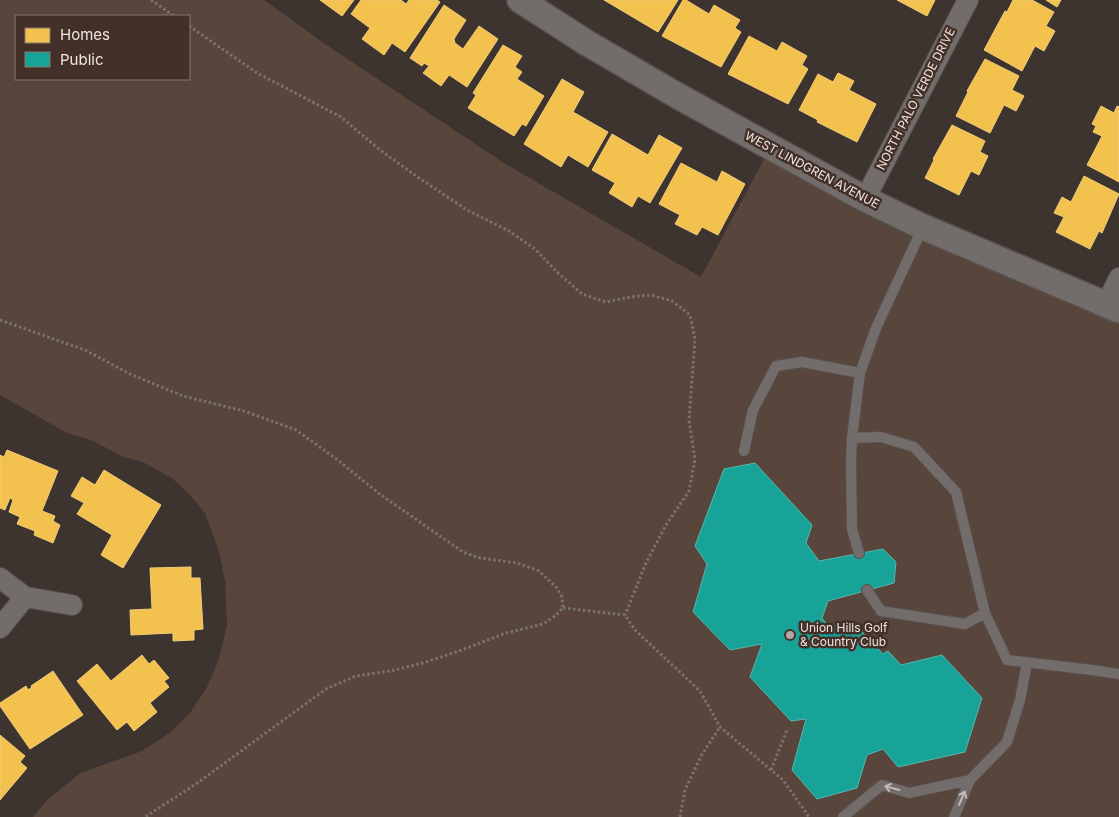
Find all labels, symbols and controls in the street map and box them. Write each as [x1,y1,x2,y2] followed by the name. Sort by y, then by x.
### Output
[15,15,190,80] legend
[60,25,110,44] text: Homes
[873,25,958,172] street label: NORTH PALO VERDE DRIVE
[60,50,103,69] text: Public
[742,128,882,211] street label: WEST LINDGREN AVENUE
[800,620,888,649] place label: Union Hills Golf & Country Club
[784,629,796,641] marker: Union Hills Golf & Country Club
[884,783,900,792] one-way arrow
[958,791,967,806] one-way arrow

